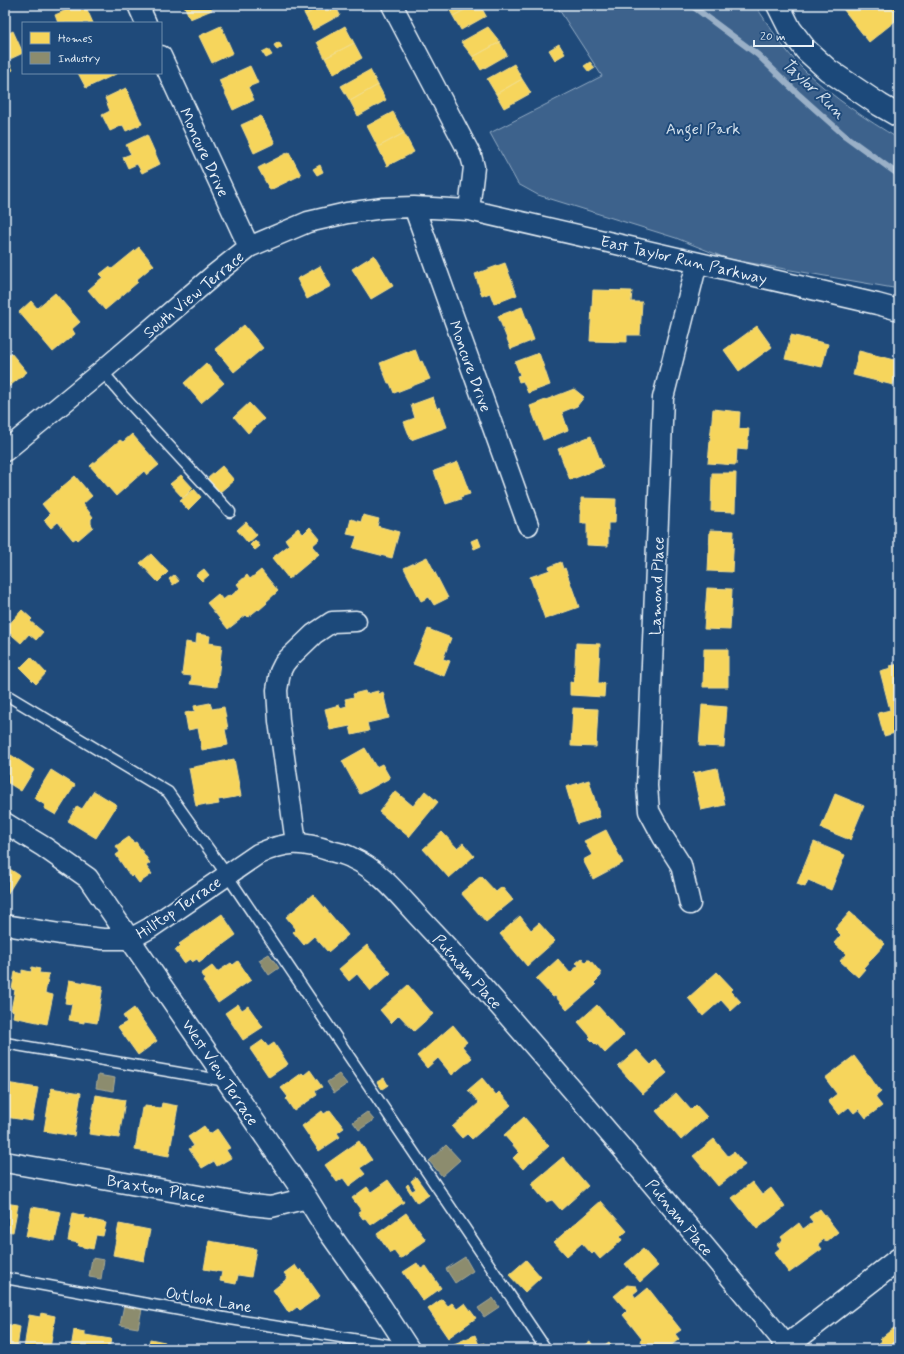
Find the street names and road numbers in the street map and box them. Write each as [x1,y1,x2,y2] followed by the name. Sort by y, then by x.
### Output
[174,105,233,201] street label: Moncure Drive
[598,231,769,290] street label: East Taylor Run Parkway
[139,247,249,344] street label: South View Terrace
[443,318,496,415] street label: Moncure Drive
[645,536,670,636] street label: Lamond Place
[132,872,225,944] street label: Hilltop Terrace
[427,930,506,1014] street label: Putnam Place
[176,1016,263,1130] street label: West View Terrace
[105,1171,206,1208] street label: Braxton Place
[640,1175,717,1261] street label: Putnam Place
[164,1283,254,1318] street label: Outlook Lane

